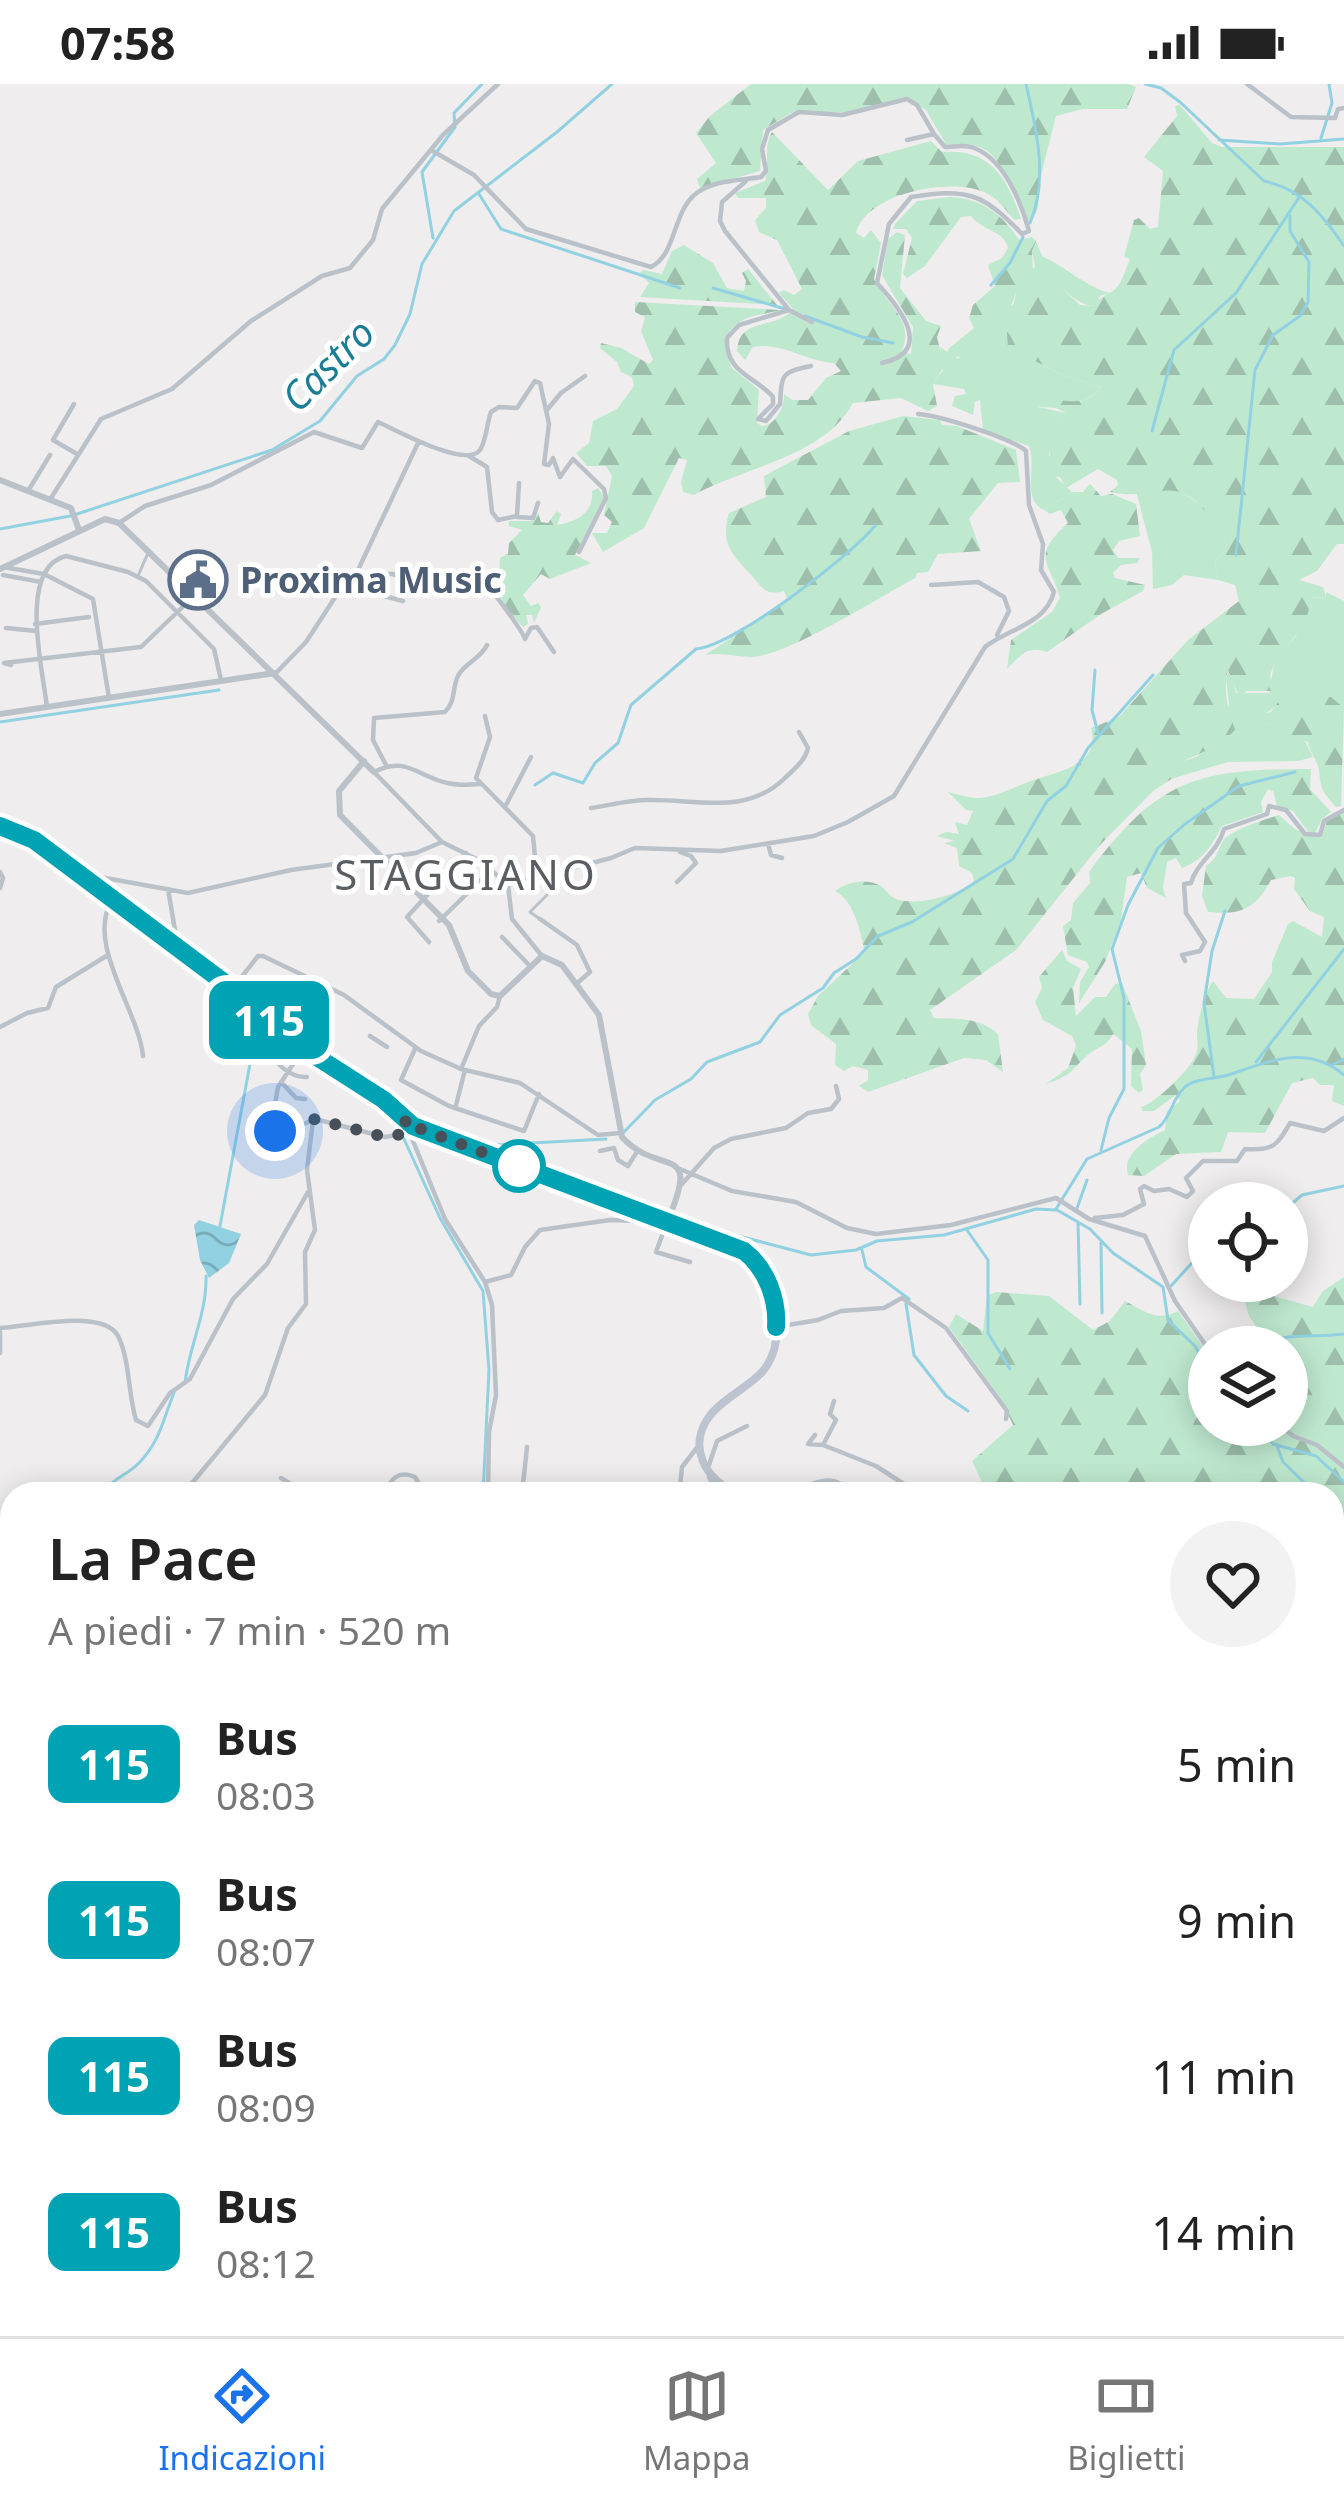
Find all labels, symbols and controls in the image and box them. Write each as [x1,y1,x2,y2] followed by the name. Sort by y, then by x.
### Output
[60,12,176,73] text: 07:58
[269,306,385,422] water label: Castro
[167,549,229,611] public building icon: Proxima Music
[240,555,502,604] place label: Proxima Music
[334,845,598,902] district label: STAGGIANO
[200,981,338,1059] line badge: 115
[233,991,305,1048] text: 115
[245,1101,305,1161] your location
[494,1141,544,1191] unlabelled marker
[1188,1182,1308,1446] map controls
[1188,1182,1308,1302] button: locate
[1188,1326,1308,1446] button: layers
[48,1519,258,1597] text: La Pace
[1170,1521,1296,1647] button: heart
[48,1603,451,1656] text: A piedi · 7 min · 520 m
[216,1707,298,1768] text: Bus
[1177,1734,1296,1795] text: 5 min
[78,1735,150,1792] text: 115
[216,1768,316,1821] text: 08:03
[216,1863,298,1924] text: Bus
[1177,1890,1296,1951] text: 9 min
[78,1891,150,1948] text: 115
[216,1924,316,1977] text: 08:07
[216,2019,298,2080] text: Bus
[1151,2046,1296,2107] text: 11 min
[78,2047,150,2104] text: 115
[216,2080,316,2133] text: 08:09
[216,2175,298,2236] text: Bus
[1151,2202,1296,2263] text: 14 min
[78,2203,150,2260] text: 115
[216,2236,316,2289] text: 08:12
[158,2363,326,2480] tab: Indicazioni
[643,2363,750,2480] tab: Mappa
[1067,2363,1186,2480] tab: Biglietti

